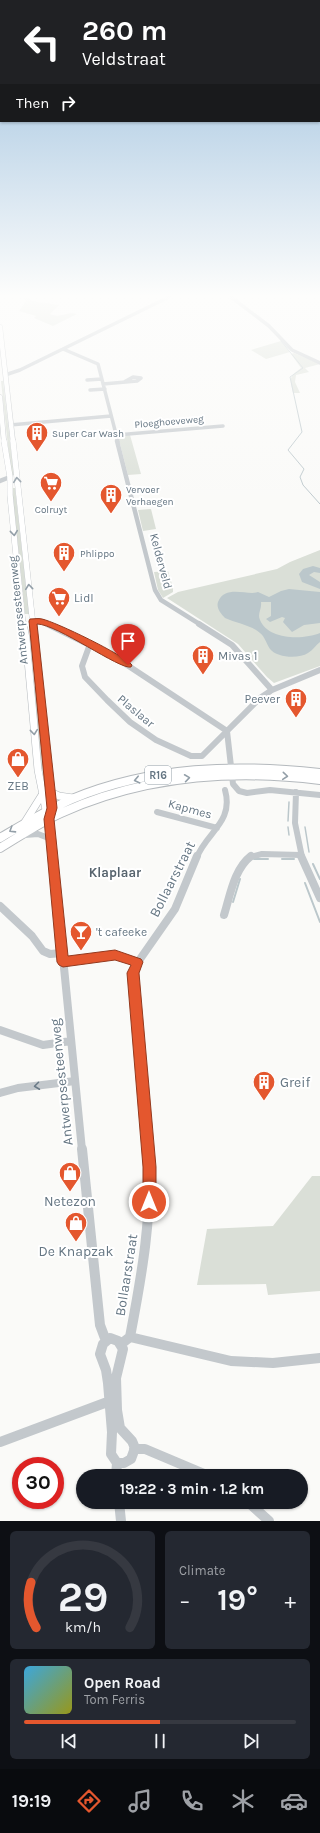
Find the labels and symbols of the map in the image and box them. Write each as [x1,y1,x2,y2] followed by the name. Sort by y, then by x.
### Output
[134,413,205,431] street label: Ploeghoeveweg
[24,420,50,453] building icon: Super Car Wash
[52,428,124,440] place label: Super Car Wash
[38,470,64,503] supermarket icon: Colruyt
[12,477,21,483] one-way arrow
[98,482,124,515] building icon: Vervoer Verhaegen
[126,484,174,508] place label: Vervoer Verhaegen
[35,504,67,516] place label: Colruyt
[9,530,18,536] one-way arrow
[147,532,175,590] street label: Kelderveld
[51,540,77,573] building icon: Phlippo
[80,548,115,560] place label: Phlippo
[5,555,31,665] street label: Antwerpsesteenweg
[25,584,34,590] one-way arrow
[46,585,72,618] supermarket icon: Lidl
[74,591,94,605] place label: Lidl
[111,624,145,665] pin
[190,643,216,676] building icon: Mivas 1
[218,649,258,663] place label: Mivas 1
[283,686,309,719] building icon: Peever
[115,692,158,731] street label: Plaslaar
[245,692,281,706] place label: Peever
[30,729,39,735] one-way arrow
[5,746,31,779] shop icon: ZEB
[145,766,171,784] road number: R16
[282,771,288,780] one-way arrow
[184,774,190,783] one-way arrow
[133,775,140,783] one-way arrow
[7,779,29,793] place label: ZEB
[167,796,213,822] street label: Kapmes
[9,825,16,832] one-way arrow
[146,838,199,920] street label: Bollaarstraat
[89,865,142,880] district label: Klaplaar
[68,919,94,952] bar icon: 't cafeeke
[96,925,147,939] place label: 't cafeeke
[46,1018,77,1146] street label: Antwerpsesteenweg
[251,1069,277,1102] building icon: Greif
[280,1074,310,1091] place label: Greif
[34,1081,40,1090] one-way arrow
[57,1160,83,1193] shop icon: Netezon
[128,1181,170,1223] position arrow
[44,1193,96,1210] place label: Netezon
[63,1210,89,1243] shop icon: De Knapzak
[112,1233,141,1317] street label: Bollaarstraat
[39,1243,114,1260] place label: De Knapzak
[12,1457,64,1509] speed limit sign: 30

